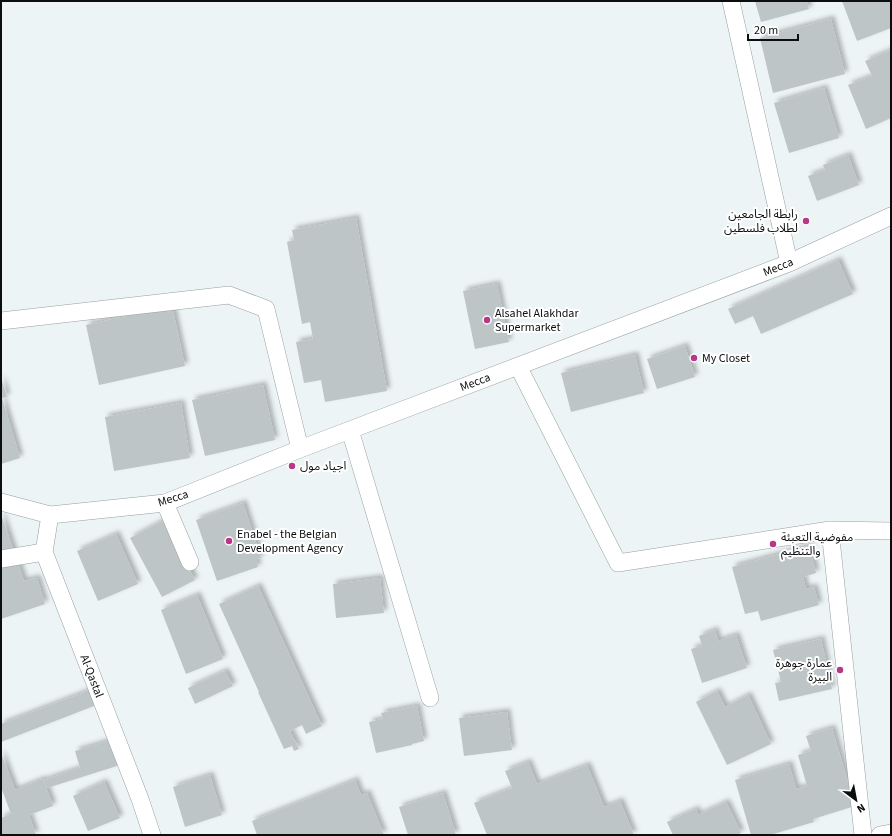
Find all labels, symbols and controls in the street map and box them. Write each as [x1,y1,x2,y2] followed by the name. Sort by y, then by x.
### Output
[748,16,798,42] scale bar
[754,22,778,39] text: 20 m
[724,206,798,237] place label: رابطة الجامعين لطلاب فلسطين
[801,216,811,226] marker: رابطة الجامعين لطلاب فلسطين
[760,254,796,281] street label: Mecca
[495,305,579,336] place label: Alsahel Alakhdar Supermarket
[482,315,492,325] marker: Alsahel Alakhdar Supermarket
[702,350,750,367] place label: My Closet
[689,353,699,363] marker: My Closet
[458,369,493,396] street label: Mecca
[300,458,346,475] place label: اجياد مول
[287,461,297,471] marker: اجياد مول
[156,486,191,511] street label: Mecca
[237,526,344,557] place label: Enabel - the Belgian Development Agency
[781,529,853,560] place label: مفوضية التعبئة والتنظيم
[224,536,234,546] marker: Enabel - the Belgian Development Agency
[768,539,778,549] marker: مفوضية التعبئة والتنظيم
[76,652,108,700] street label: Al-Qastal
[776,655,832,686] place label: عمارة جوهرة البيرة
[835,665,845,675] marker: عمارة جوهرة البيرة
[836,780,876,820] north arrow
[854,800,868,816] text: N

